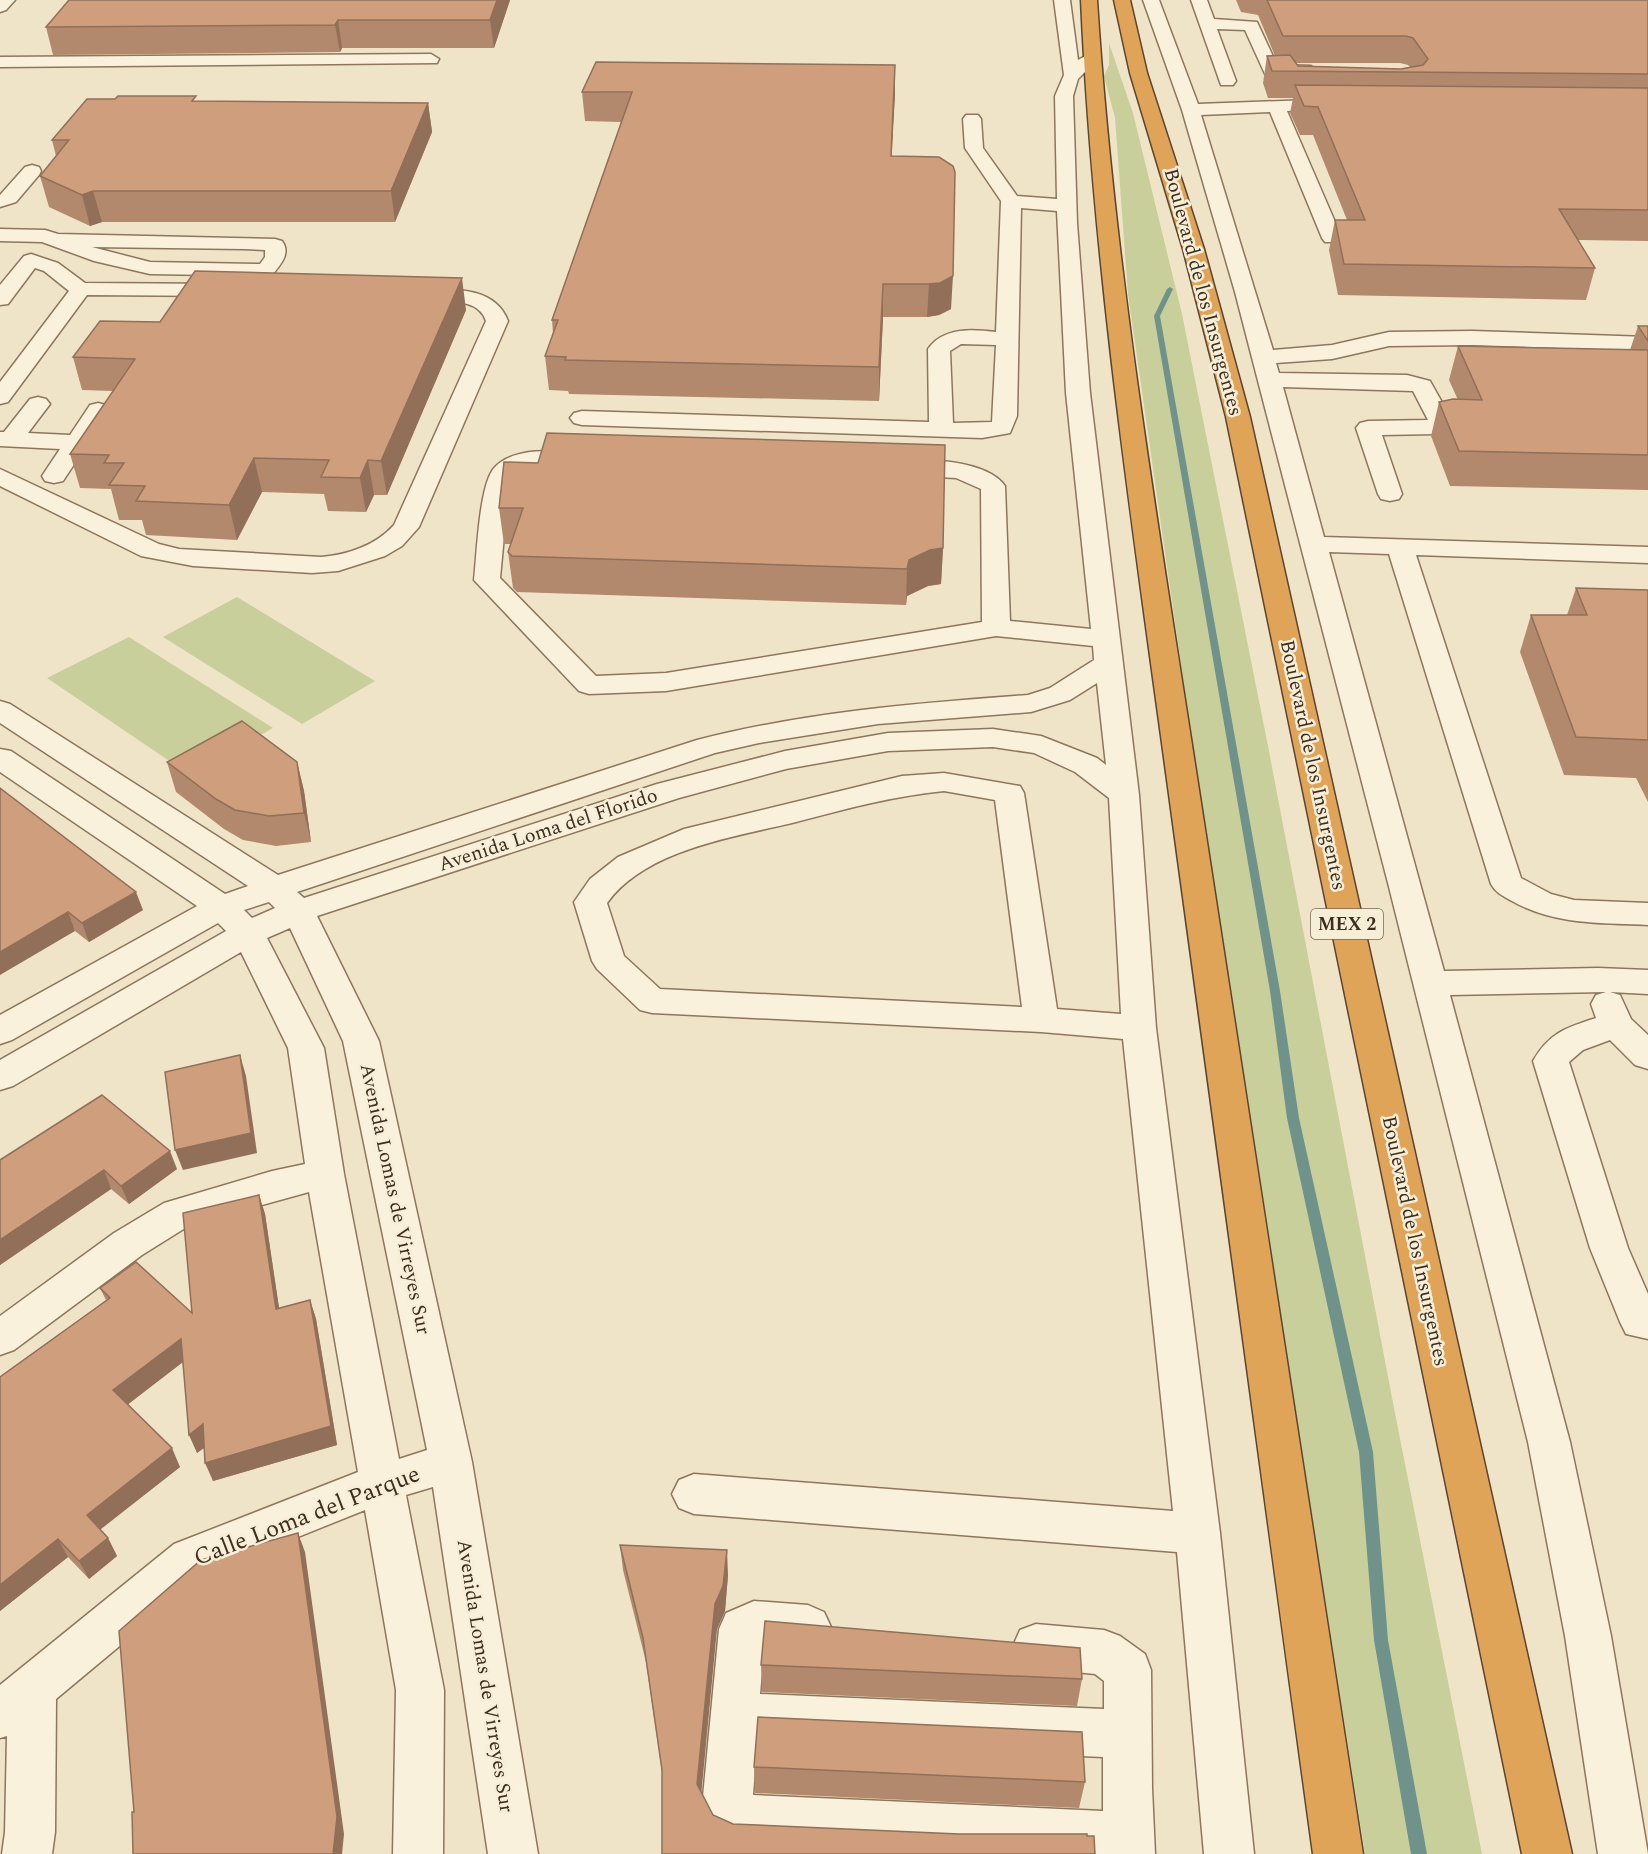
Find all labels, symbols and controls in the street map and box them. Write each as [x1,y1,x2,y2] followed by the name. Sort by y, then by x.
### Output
[1155,165,1251,419] street label: Boulevard de los Insurgentes
[1272,637,1354,893] street label: Boulevard de los Insurgentes
[434,780,662,880] street label: Avenida Loma del Florido
[1311,909,1383,939] road number: MEX 2
[352,1061,438,1337] street label: Avenida Lomas de Virreyes Sur
[1374,1113,1456,1369] street label: Boulevard de los Insurgentes
[189,1456,425,1576] street label: Calle Loma del Parque
[449,1537,521,1815] street label: Avenida Lomas de Virreyes Sur

